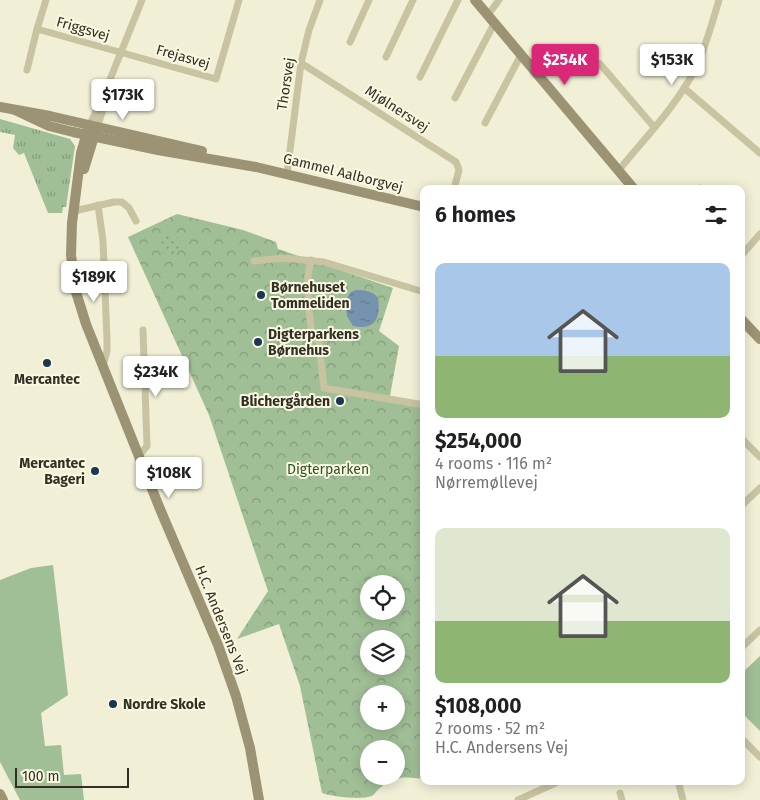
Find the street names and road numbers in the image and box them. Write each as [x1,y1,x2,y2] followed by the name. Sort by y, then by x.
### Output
[54,13,112,45] street label: Friggsvej
[154,41,212,73] street label: Frejasvej
[273,56,299,112] street label: Thorsvej
[362,82,432,136] street label: Mjølnersvej
[281,150,405,196] street label: Gammel Aalborgvej
[191,563,251,677] street label: H.C. Andersens Vej

